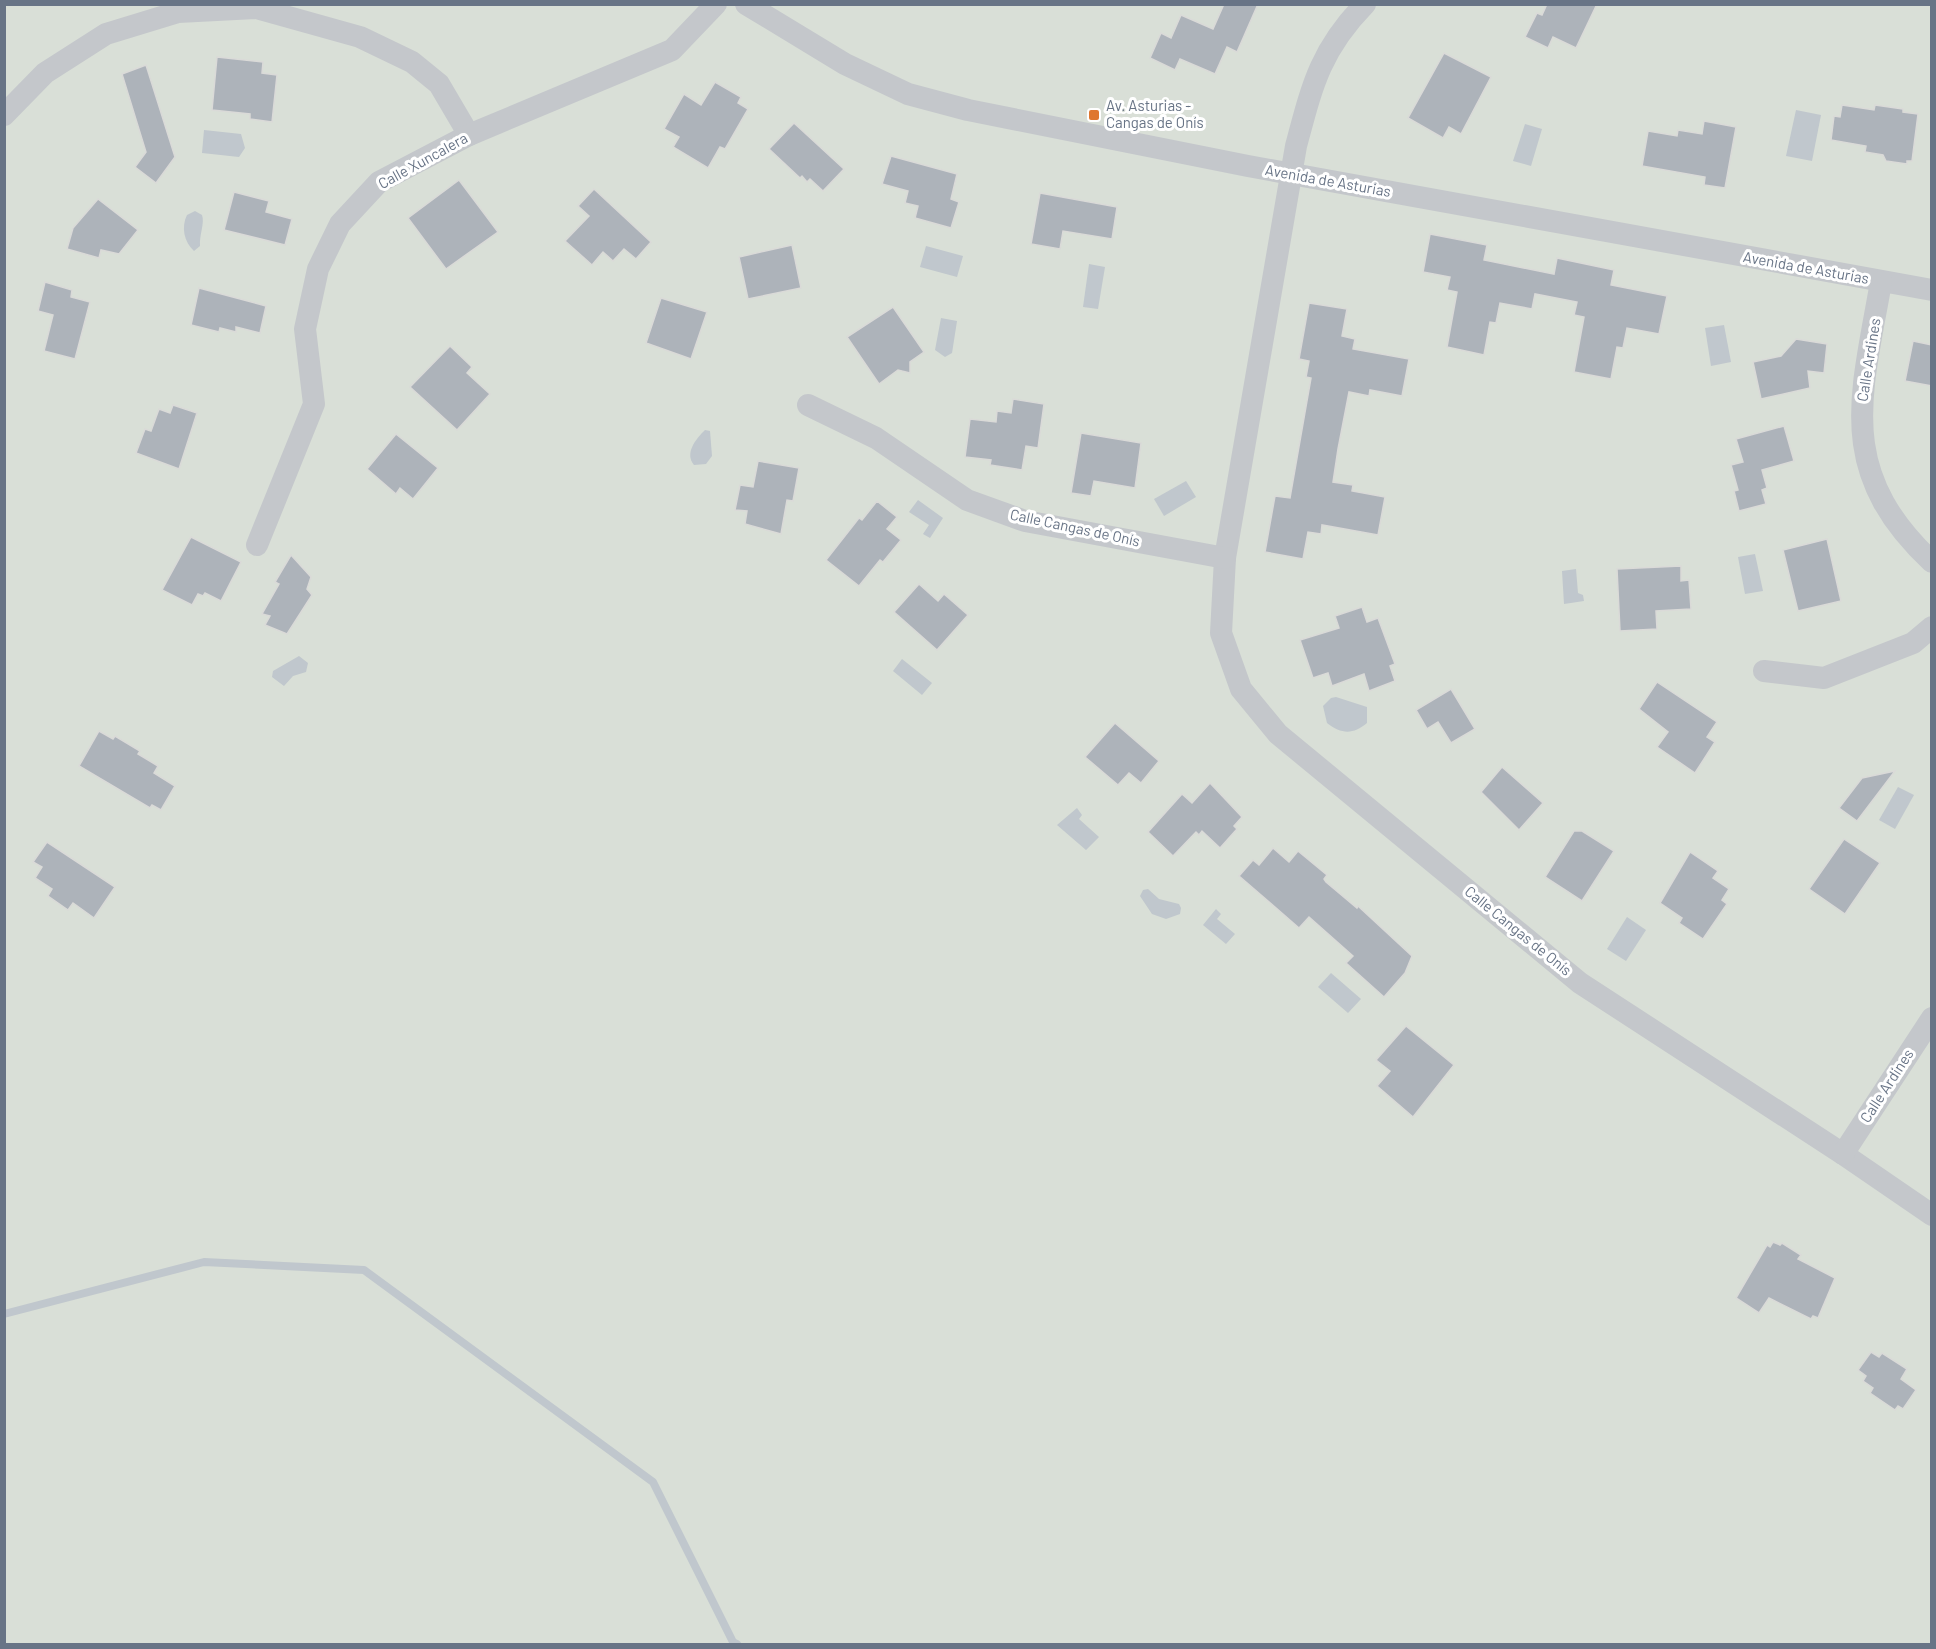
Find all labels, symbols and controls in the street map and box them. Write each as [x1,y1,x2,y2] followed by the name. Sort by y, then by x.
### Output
[1106,96,1204,131] place label: Av. Asturias - Cangas de Onís
[1087,108,1101,122] marker: Av. Asturias - Cangas de Onís
[375,128,470,192] street label: Calle Xuncalera
[1264,160,1393,200] street label: Avenida de Asturias
[1742,247,1871,287] street label: Avenida de Asturias
[1853,317,1883,403] street label: Calle Ardines
[1009,504,1142,550] street label: Calle Cangas de Onís
[1462,882,1576,979] street label: Calle Cangas de Onís
[1856,1045,1917,1126] street label: Calle Ardines

